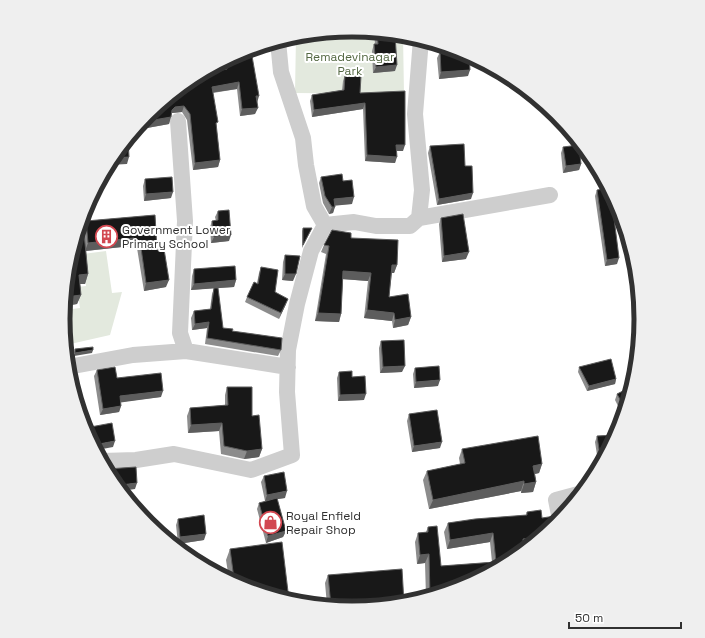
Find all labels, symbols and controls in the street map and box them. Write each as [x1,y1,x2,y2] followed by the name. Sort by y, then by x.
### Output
[306,49,395,79] park label: Remadevinagar Park
[122,222,231,252] place label: Government Lower Primary School
[94,224,120,250] building icon: Government Lower Primary School
[286,508,361,538] place label: Royal Enfield Repair Shop
[257,510,283,536] shop icon: Royal Enfield Repair Shop
[569,604,681,630] scale bar
[575,610,603,626] text: 50 m

